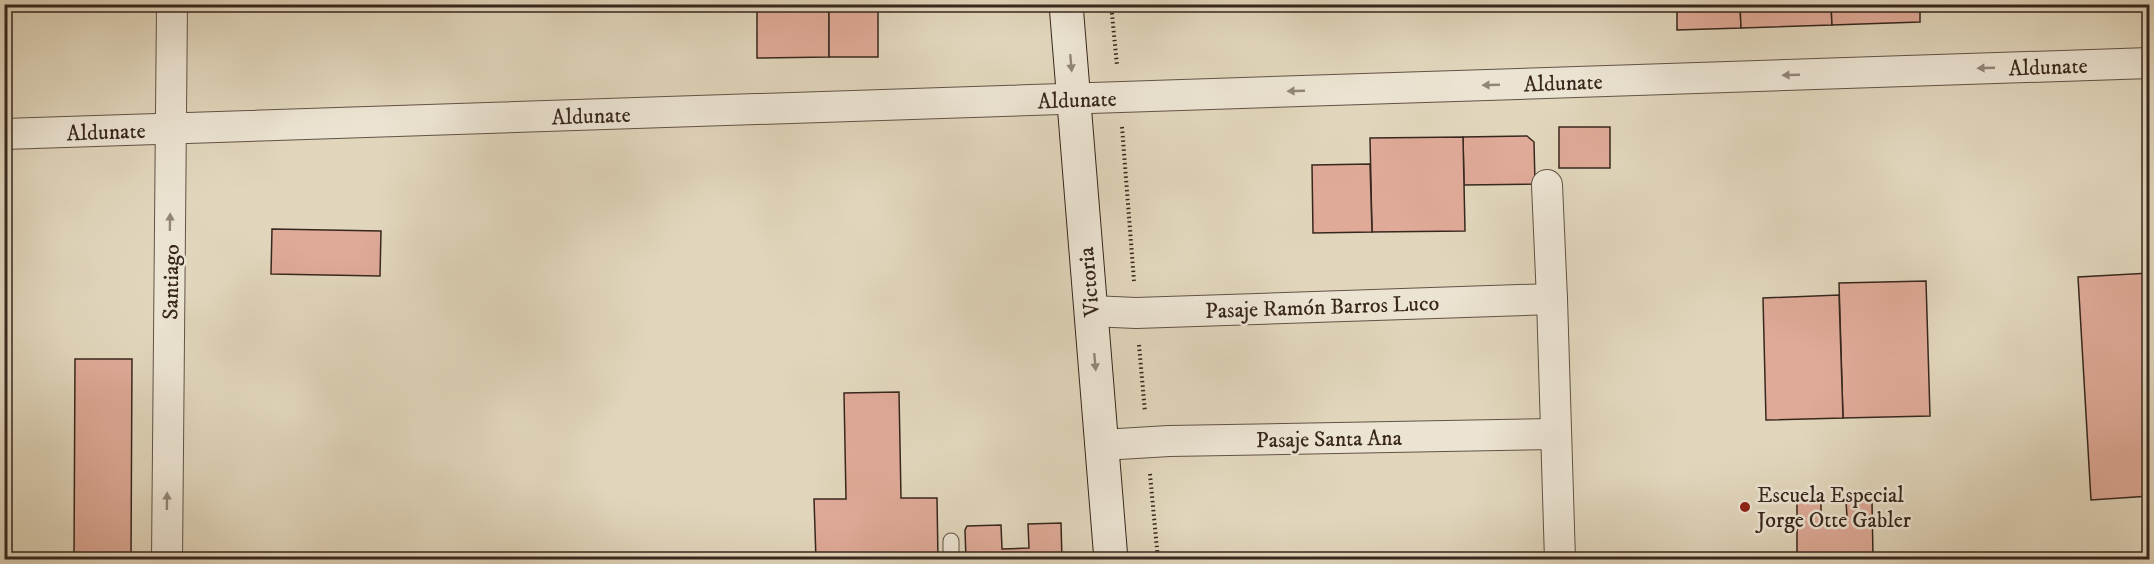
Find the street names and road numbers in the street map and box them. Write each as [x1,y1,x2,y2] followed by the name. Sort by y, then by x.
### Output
[2008,53,2088,82] street label: Aldunate
[1523,69,1603,98] street label: Aldunate
[1037,86,1117,115] street label: Aldunate
[551,102,631,131] street label: Aldunate
[66,118,146,147] street label: Aldunate
[157,244,186,320] street label: Santiago
[1073,245,1106,319] street label: Victoria
[1204,290,1440,325] street label: Pasaje Ramón Barros Luco
[1256,425,1403,454] street label: Pasaje Santa Ana

